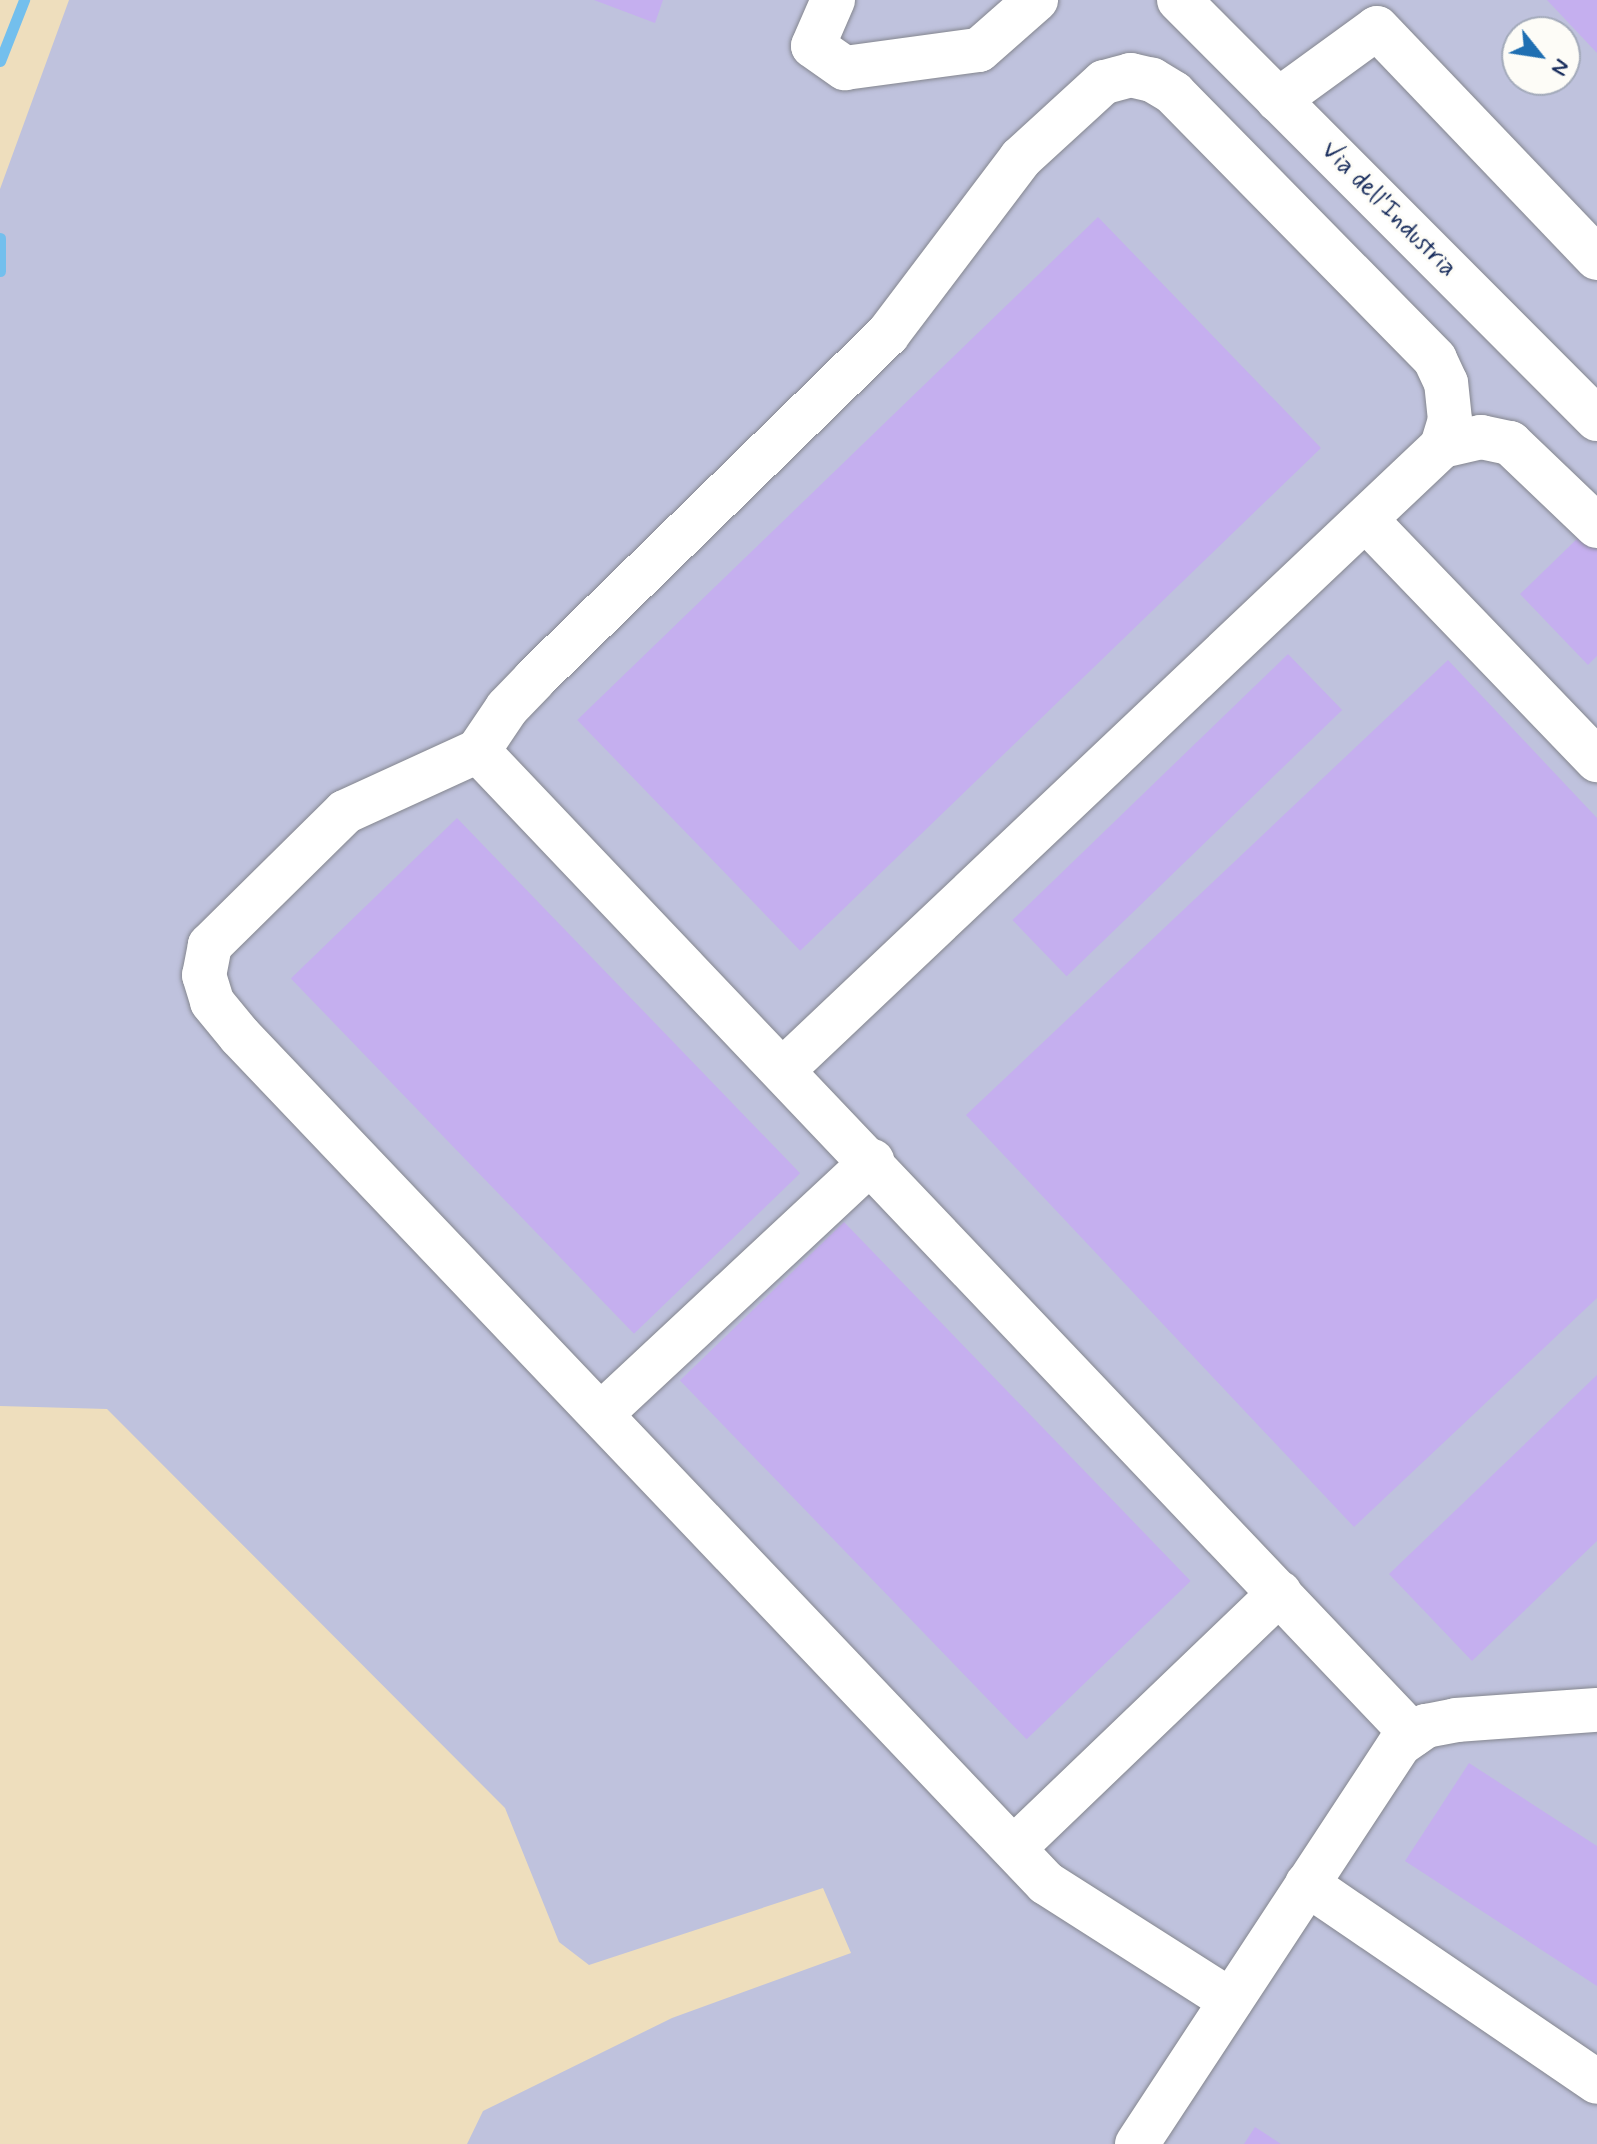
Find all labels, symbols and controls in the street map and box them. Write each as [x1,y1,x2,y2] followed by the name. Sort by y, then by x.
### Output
[1501,16,1581,96] north arrow
[1544,54,1576,80] text: N
[1313,135,1463,285] street label: Via dell'Industria

